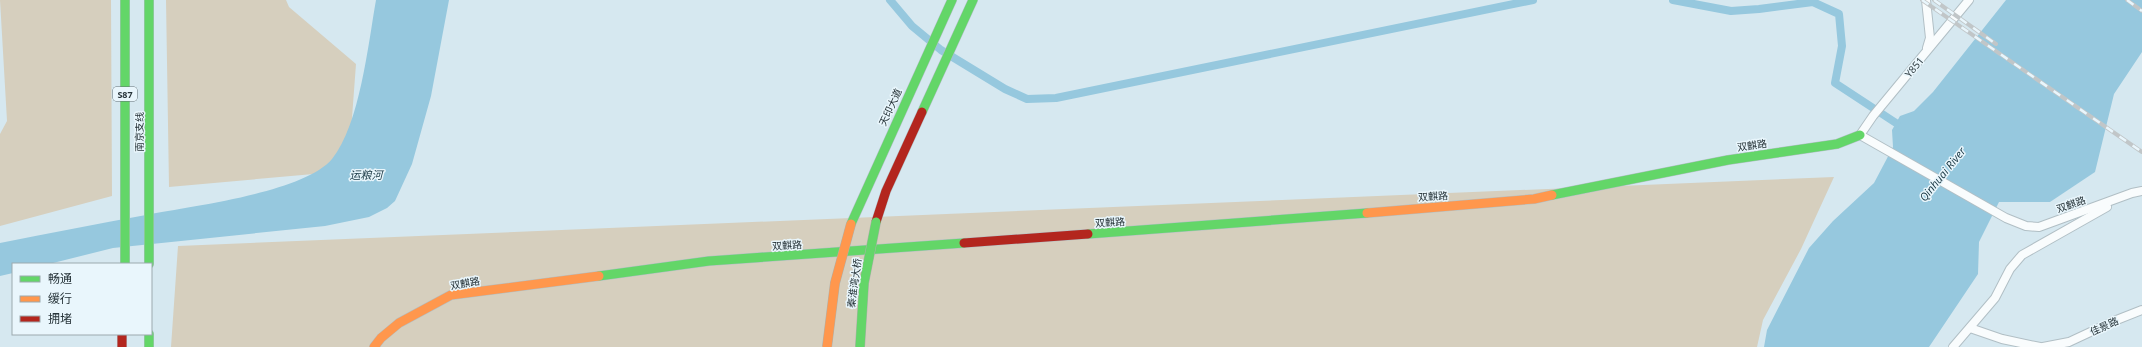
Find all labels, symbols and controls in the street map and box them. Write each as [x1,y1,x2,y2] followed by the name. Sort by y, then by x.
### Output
[1901,54,1927,80] street label: Y851
[875,86,905,128] street label: 天印大道
[113,87,137,101] road number: S87
[132,112,146,152] street label: 南京支线
[1736,136,1768,154] street label: 双麒路
[1916,143,1969,204] water label: Qinhuai River
[350,167,384,182] water label: 运粮河
[1418,188,1448,204] street label: 双麒路
[2055,192,2087,216] street label: 双麒路
[1095,214,1125,230] street label: 双麒路
[772,237,802,253] street label: 双麒路
[844,257,864,309] street label: 秦淮湾大桥
[12,263,152,335] legend
[48,270,72,287] text: 畅通
[449,274,481,292] street label: 双麒路
[48,290,72,307] text: 缓行
[48,310,72,327] text: 拥堵
[2087,314,2121,338] street label: 佳景路

